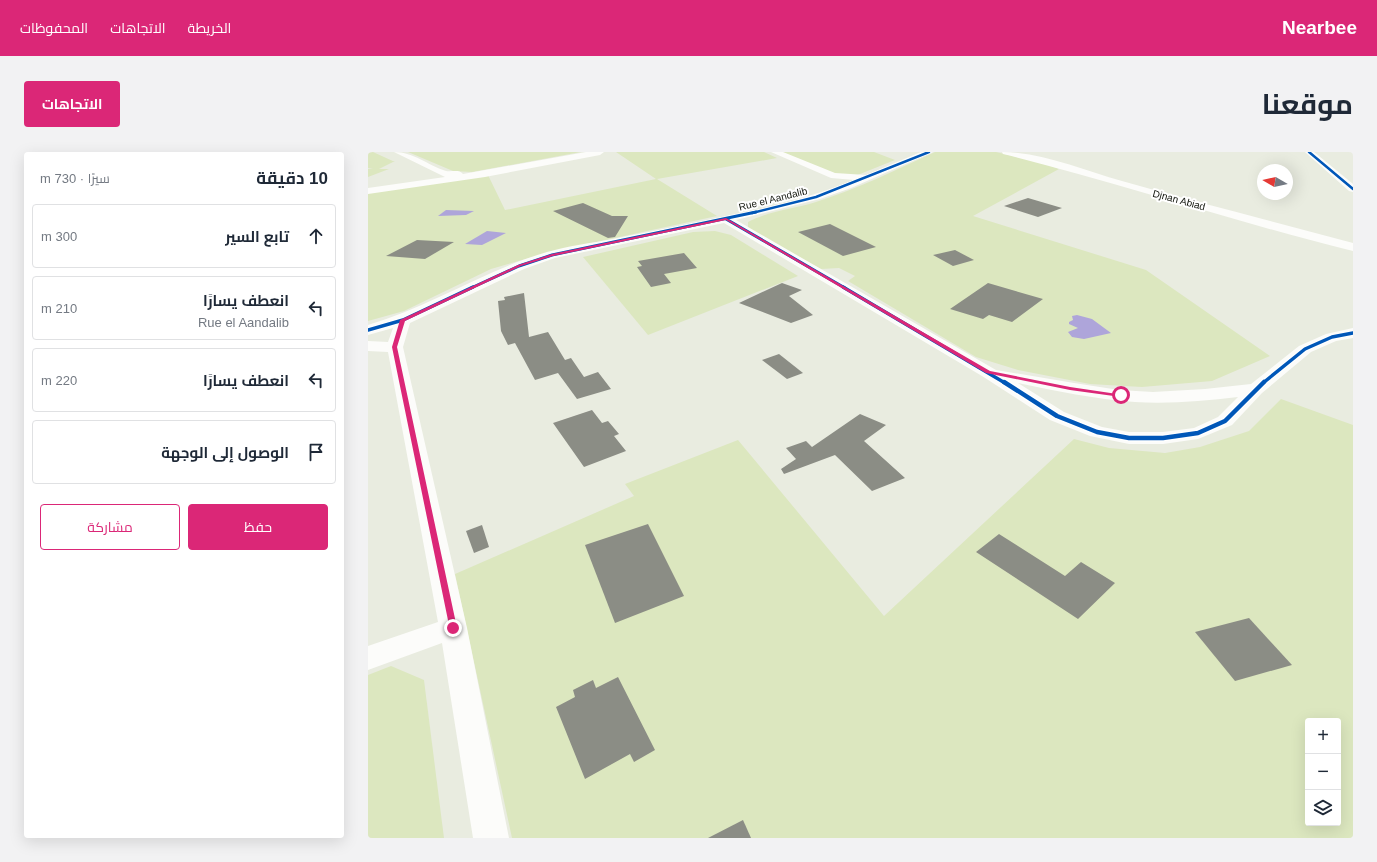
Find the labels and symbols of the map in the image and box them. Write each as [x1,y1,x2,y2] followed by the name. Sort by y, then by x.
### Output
[1257,164,1293,200] north arrow
[738,185,809,213] street label: Rue el Aandalib
[1152,188,1206,212] street label: Djnan Abiad
[1112,386,1130,404] route start
[444,619,462,637] route end

